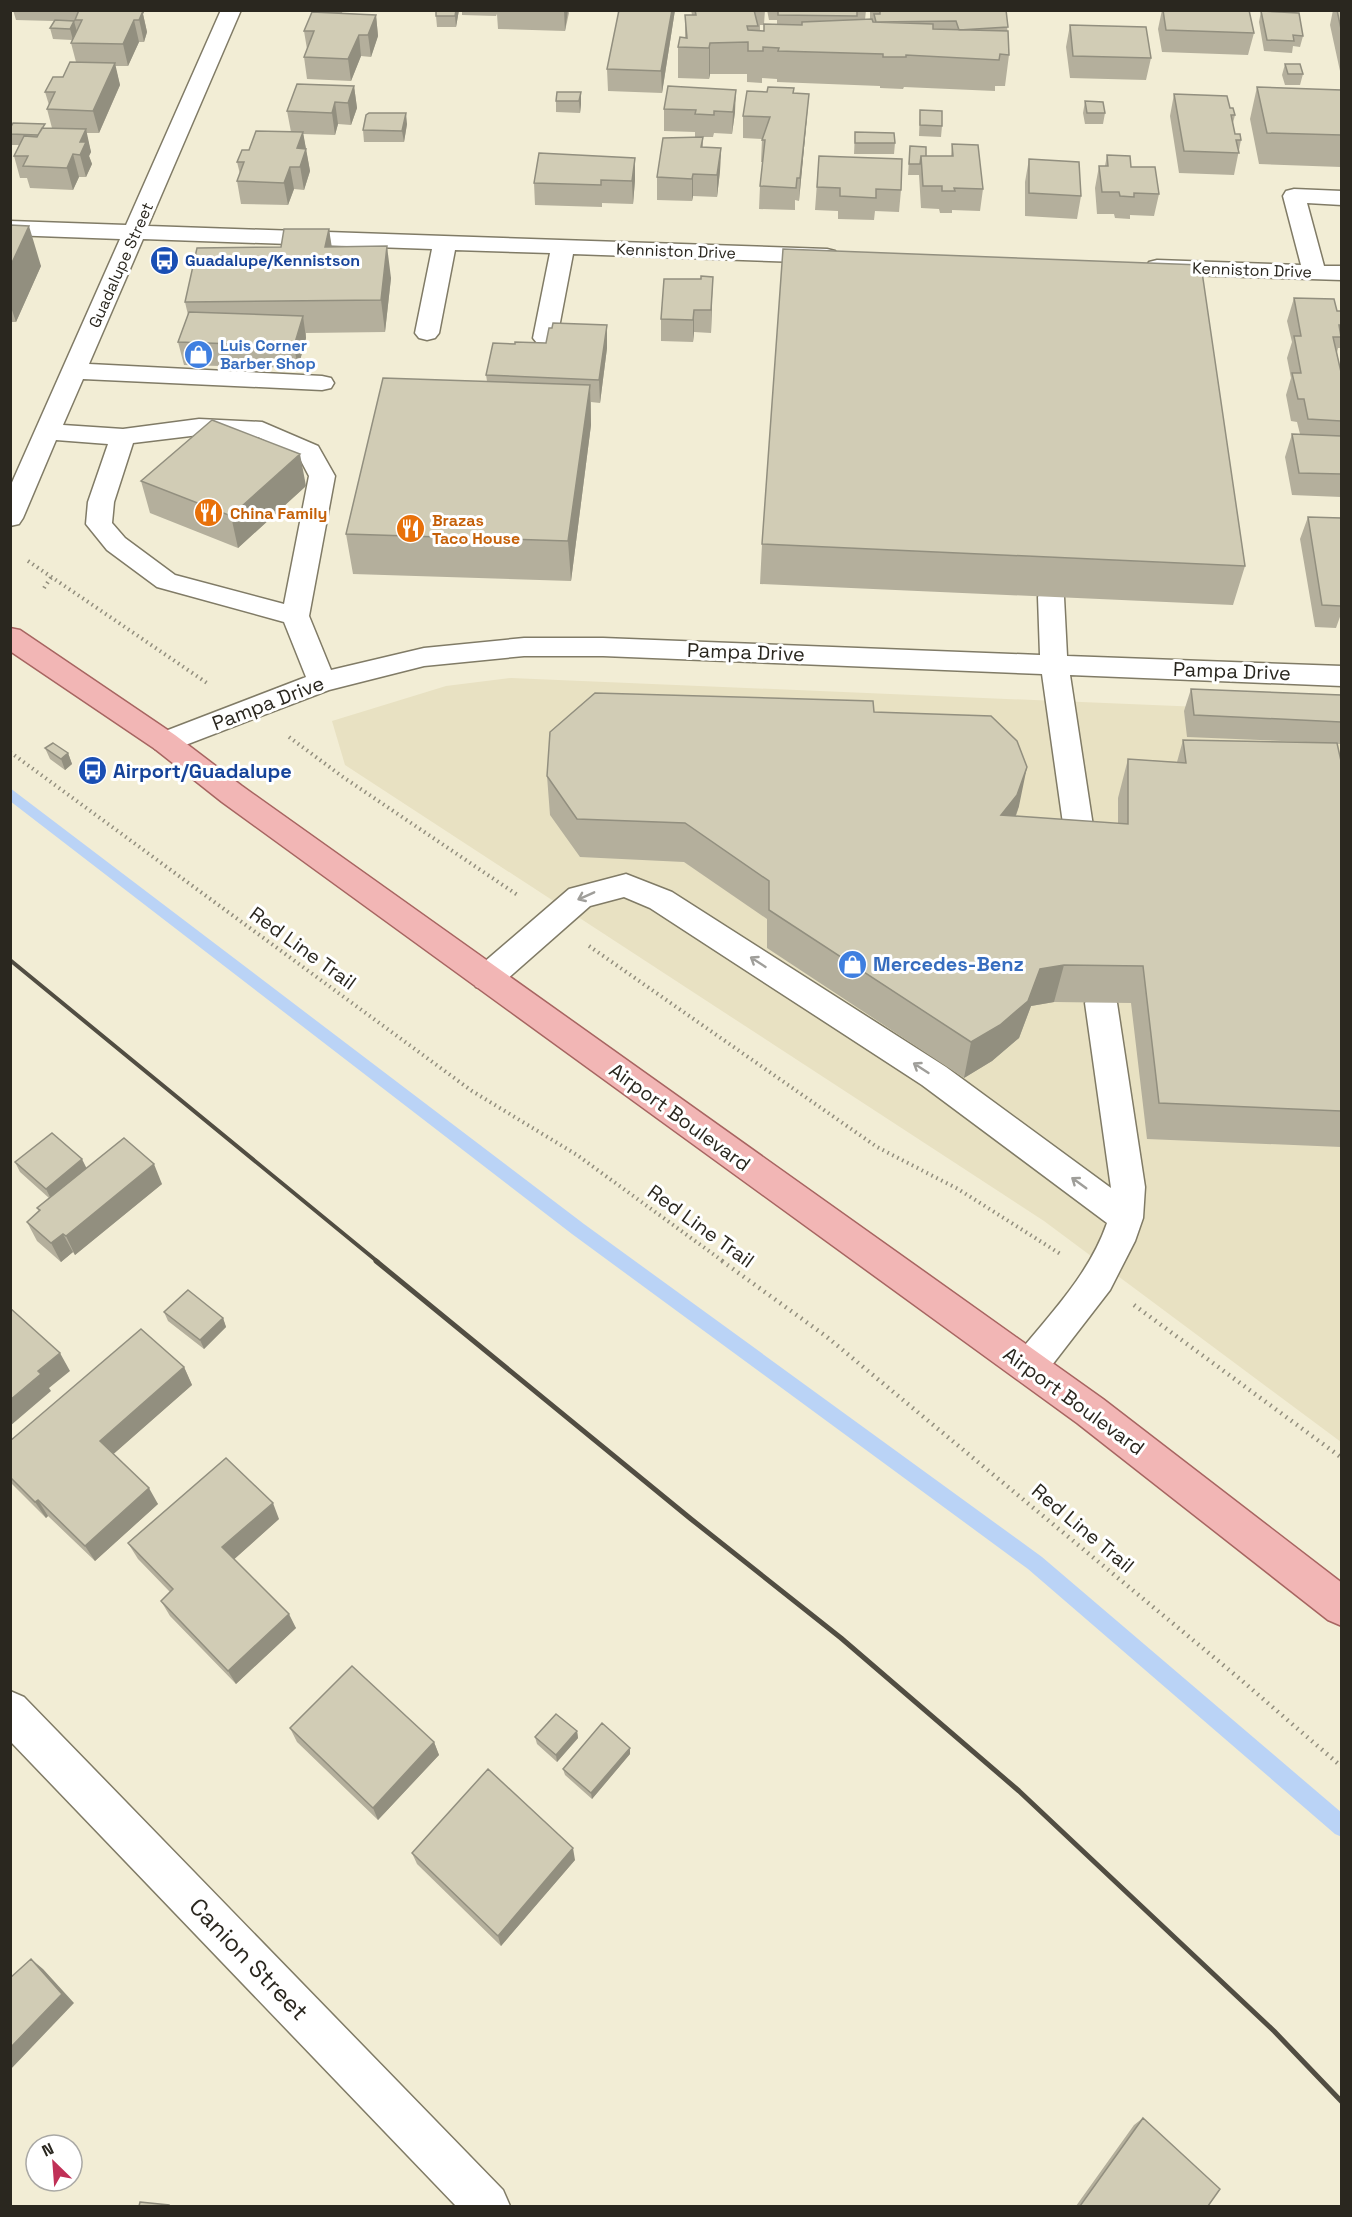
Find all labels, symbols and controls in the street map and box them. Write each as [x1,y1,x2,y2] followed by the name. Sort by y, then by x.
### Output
[84,199,158,331] street label: Guadalupe Street
[616,238,736,264] street label: Kenniston Drive
[148,244,180,276] bus stop icon: Guadalupe/Kennistson
[185,250,360,271] place label: Guadalupe/Kennistson
[1192,257,1312,283] street label: Kenniston Drive
[220,335,316,374] place label: Luis Corner Barber Shop
[183,338,215,370] shop icon: Luis Corner Barber Shop
[193,497,225,529] restaurant icon: China Family
[230,503,327,524] place label: China Family
[432,510,520,549] place label: Brazas Taco House
[395,513,427,545] restaurant icon: Brazas Taco House
[687,637,805,667] street label: Pampa Drive
[1173,656,1291,686] street label: Pampa Drive
[208,670,328,736] street label: Pampa Drive
[76,755,108,787] bus stop icon: Airport/Guadalupe
[113,758,292,784] place label: Airport/Guadalupe
[578,890,596,902] one-way arrow
[244,901,362,995] street label: Red Line Trail
[836,948,868,980] shop icon: Mercedes-Benz
[873,951,1024,977] place label: Mercedes-Benz
[750,956,767,968] one-way arrow
[604,1057,756,1177] street label: Airport Boulevard
[913,1062,930,1075] one-way arrow
[1071,1177,1087,1190] one-way arrow
[642,1179,760,1273] street label: Red Line Trail
[998,1341,1150,1461] street label: Airport Boulevard
[1026,1478,1140,1578] street label: Red Line Trail
[183,1891,315,2027] street label: Canion Street
[24,2133,84,2193] north arrow
[39,2138,57,2162] text: N

